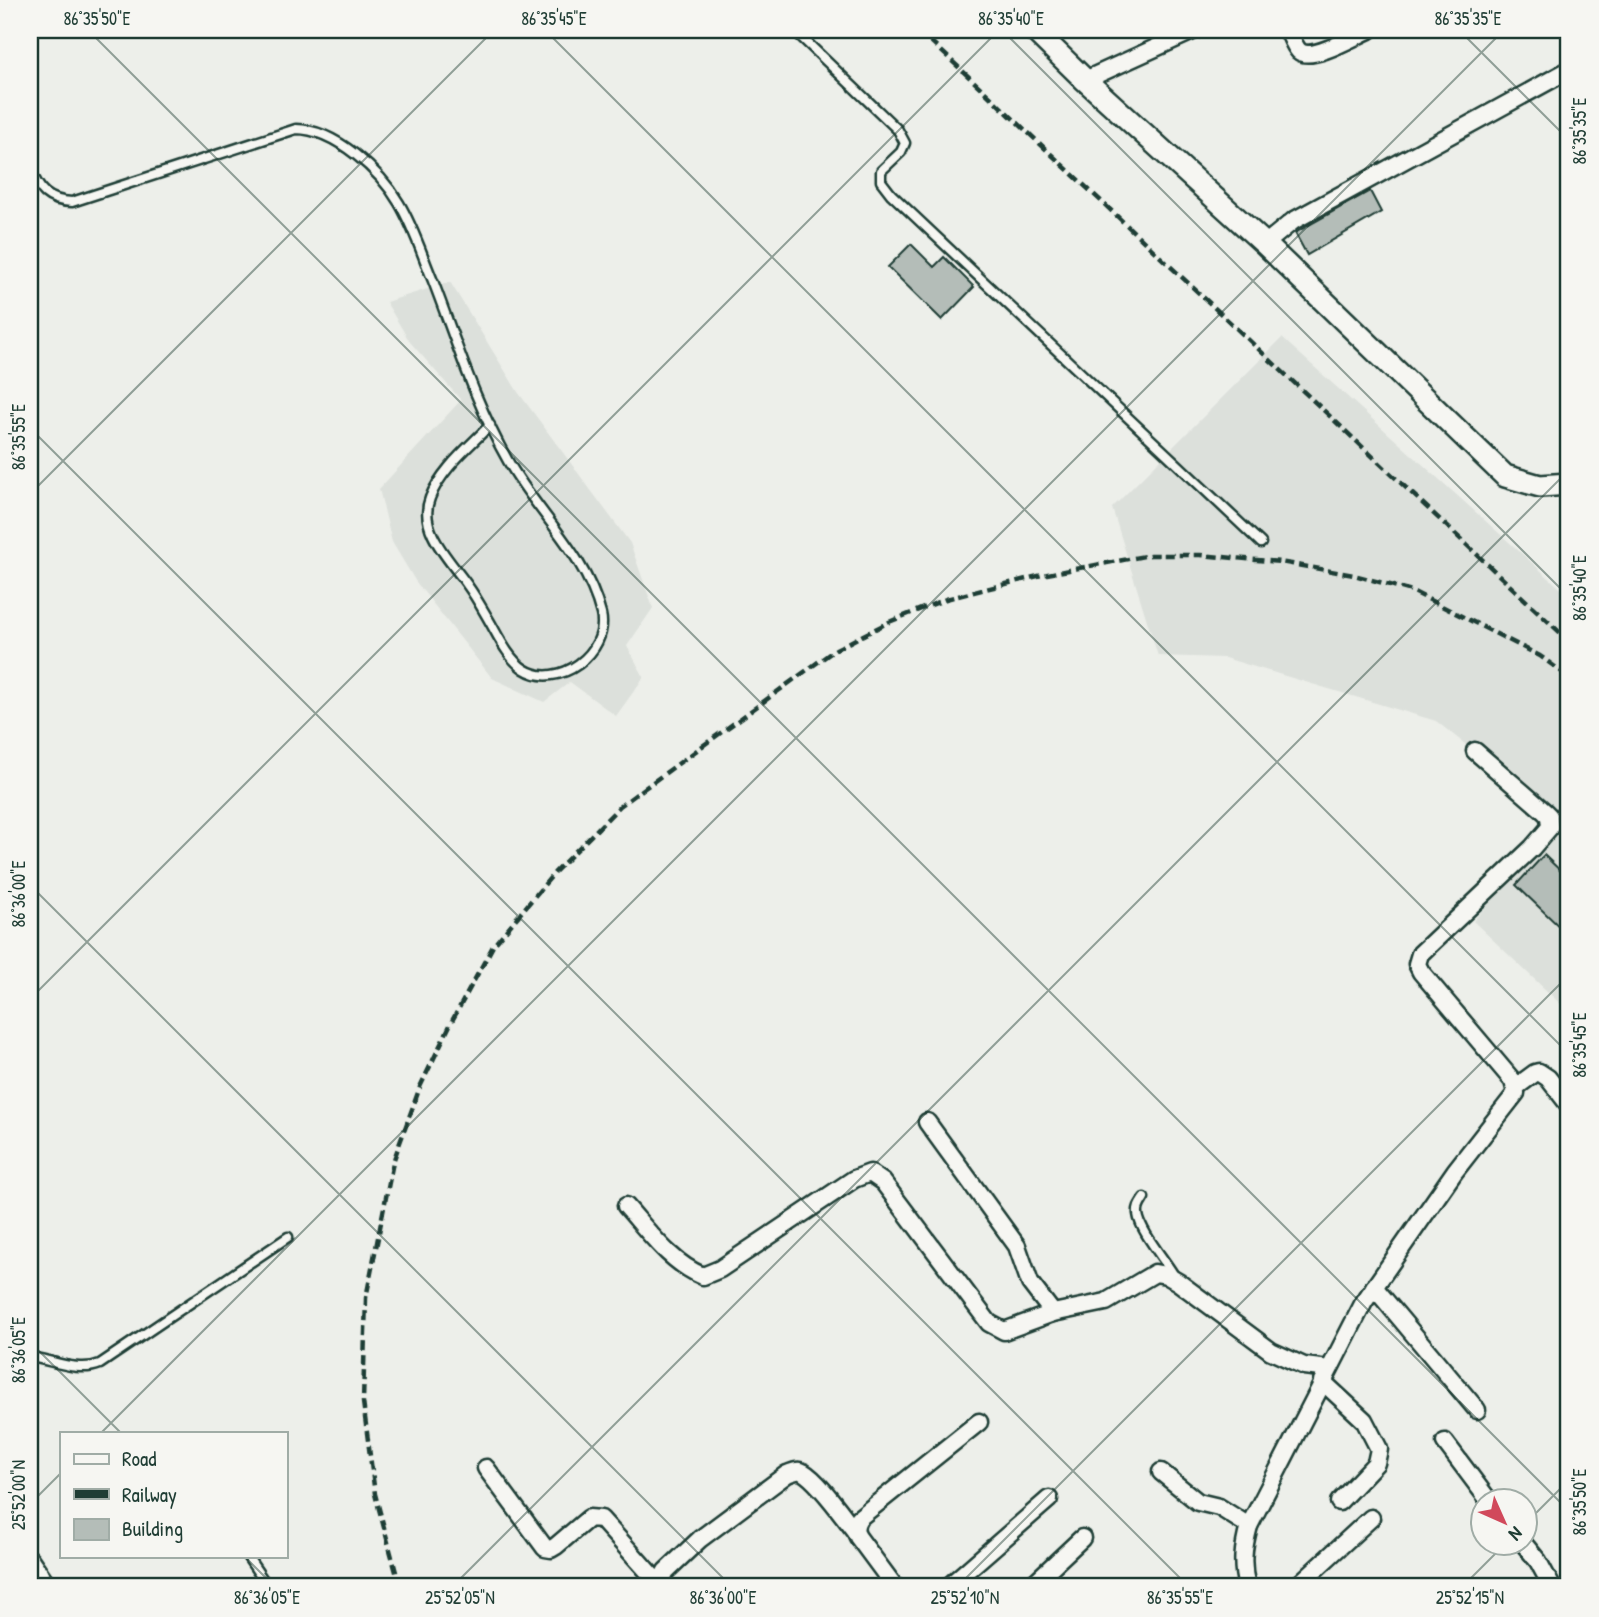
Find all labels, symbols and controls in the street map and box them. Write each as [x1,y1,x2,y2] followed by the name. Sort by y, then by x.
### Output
[64,6,130,31] text: 86°35'50"E
[521,6,587,31] text: 86°35'45"E
[978,6,1044,31] text: 86°35'40"E
[1435,6,1501,31] text: 86°35'35"E
[1567,98,1592,164] text: 86°35'35"E
[6,404,31,470] text: 86°35'55"E
[1567,555,1592,621] text: 86°35'40"E
[6,861,31,927] text: 86°36'00"E
[1567,1012,1592,1078] text: 86°35'45"E
[6,1317,31,1383] text: 86°36'05"E
[60,1432,287,1558] legend
[122,1444,156,1473] text: Road
[6,1460,31,1530] text: 25°52'00"N
[1567,1469,1592,1535] text: 86°35'50"E
[122,1480,177,1509] text: Railway
[1470,1488,1540,1558] north arrow
[122,1514,183,1543] text: Building
[1503,1521,1529,1547] text: N
[234,1585,300,1610] text: 86°36'05"E
[425,1585,495,1610] text: 25°52'05"N
[690,1585,756,1610] text: 86°36'00"E
[931,1585,999,1610] text: 25°52'10"N
[1147,1585,1213,1610] text: 86°35'55"E
[1436,1585,1504,1610] text: 25°52'15"N

